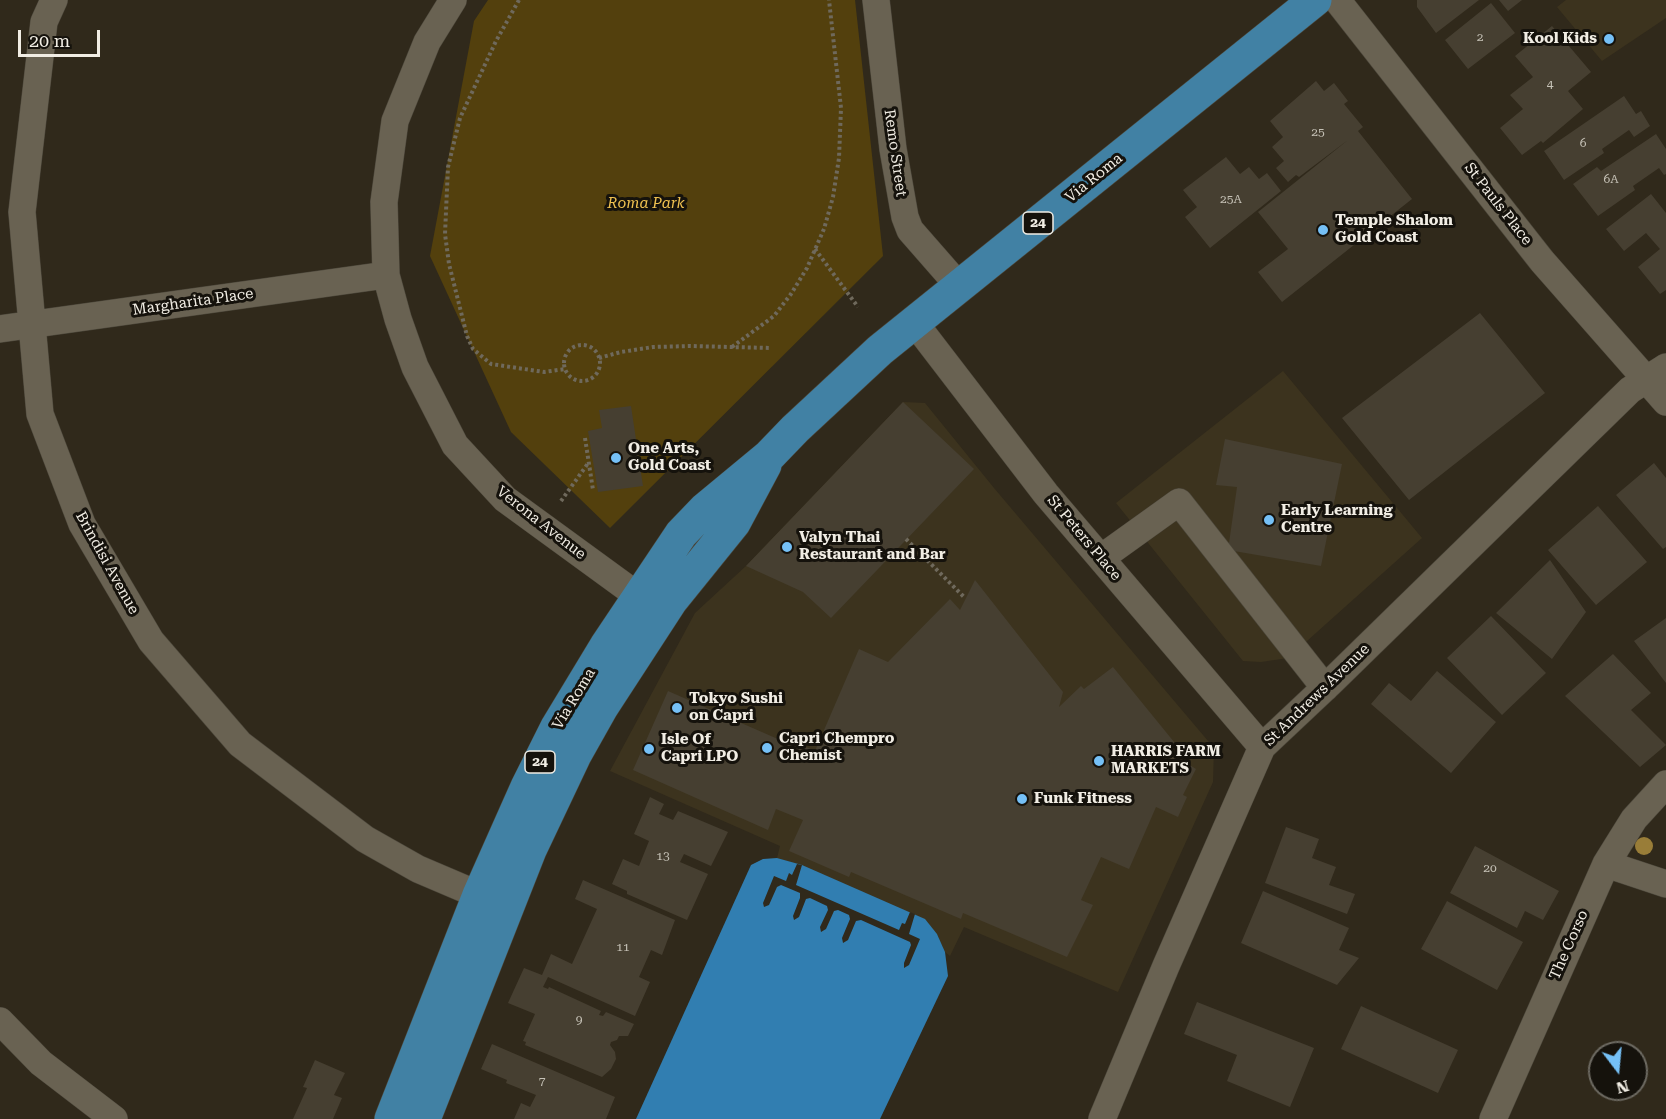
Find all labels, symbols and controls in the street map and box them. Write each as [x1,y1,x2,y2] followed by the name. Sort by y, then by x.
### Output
[21,18,104,56] scale bar
[29,30,70,51] text: 20 m
[1477,30,1483,44] house number: 2
[1523,30,1597,48] place label: Kool Kids
[1602,32,1616,46] marker: Kool Kids
[1547,77,1553,91] house number: 4
[880,108,910,198] street label: Remo Street
[1311,125,1325,139] house number: 25
[1580,136,1586,150] house number: 6
[1062,149,1126,207] street label: Via Roma
[1460,159,1536,249] street label: St Pauls Place
[1603,172,1619,186] house number: 6A
[1220,192,1242,206] house number: 25A
[607,195,685,213] park label: Roma Park
[1023,212,1053,234] road number: 24
[1335,212,1453,247] place label: Temple Shalom Gold Coast
[1316,223,1330,237] marker: Temple Shalom Gold Coast
[131,285,255,319] street label: Margharita Place
[628,440,711,475] place label: One Arts, Gold Coast
[609,451,623,465] marker: One Arts, Gold Coast
[493,483,589,563] street label: Verona Avenue
[1043,492,1125,584] street label: St Peters Place
[1281,502,1393,537] place label: Early Learning Centre
[71,509,143,617] street label: Brindisi Avenue
[1262,513,1276,527] marker: Early Learning Centre
[799,529,946,564] place label: Valyn Thai Restaurant and Bar
[780,540,794,554] marker: Valyn Thai Restaurant and Bar
[1261,640,1373,750] street label: St Andrews Avenue
[549,665,599,733] street label: Via Roma
[689,690,783,725] place label: Tokyo Sushi on Capri
[670,701,684,715] marker: Tokyo Sushi on Capri
[779,730,894,765] place label: Capri Chempro Chemist
[661,731,738,766] place label: Isle Of Capri LPO
[760,741,774,755] marker: Capri Chempro Chemist
[642,742,656,756] marker: Isle Of Capri LPO
[1111,743,1221,778] place label: HARRIS FARM MARKETS
[525,751,555,773] road number: 24
[1092,754,1106,768] marker: HARRIS FARM MARKETS
[1034,790,1132,808] place label: Funk Fitness
[1015,792,1029,806] marker: Funk Fitness
[656,849,670,863] house number: 13
[1483,861,1497,875] house number: 20
[1546,907,1592,983] street label: The Corso
[616,940,630,954] house number: 11
[576,1013,582,1027] house number: 9
[1588,1041,1648,1101] north arrow
[539,1074,545,1088] house number: 7
[1614,1076,1631,1098] text: N

